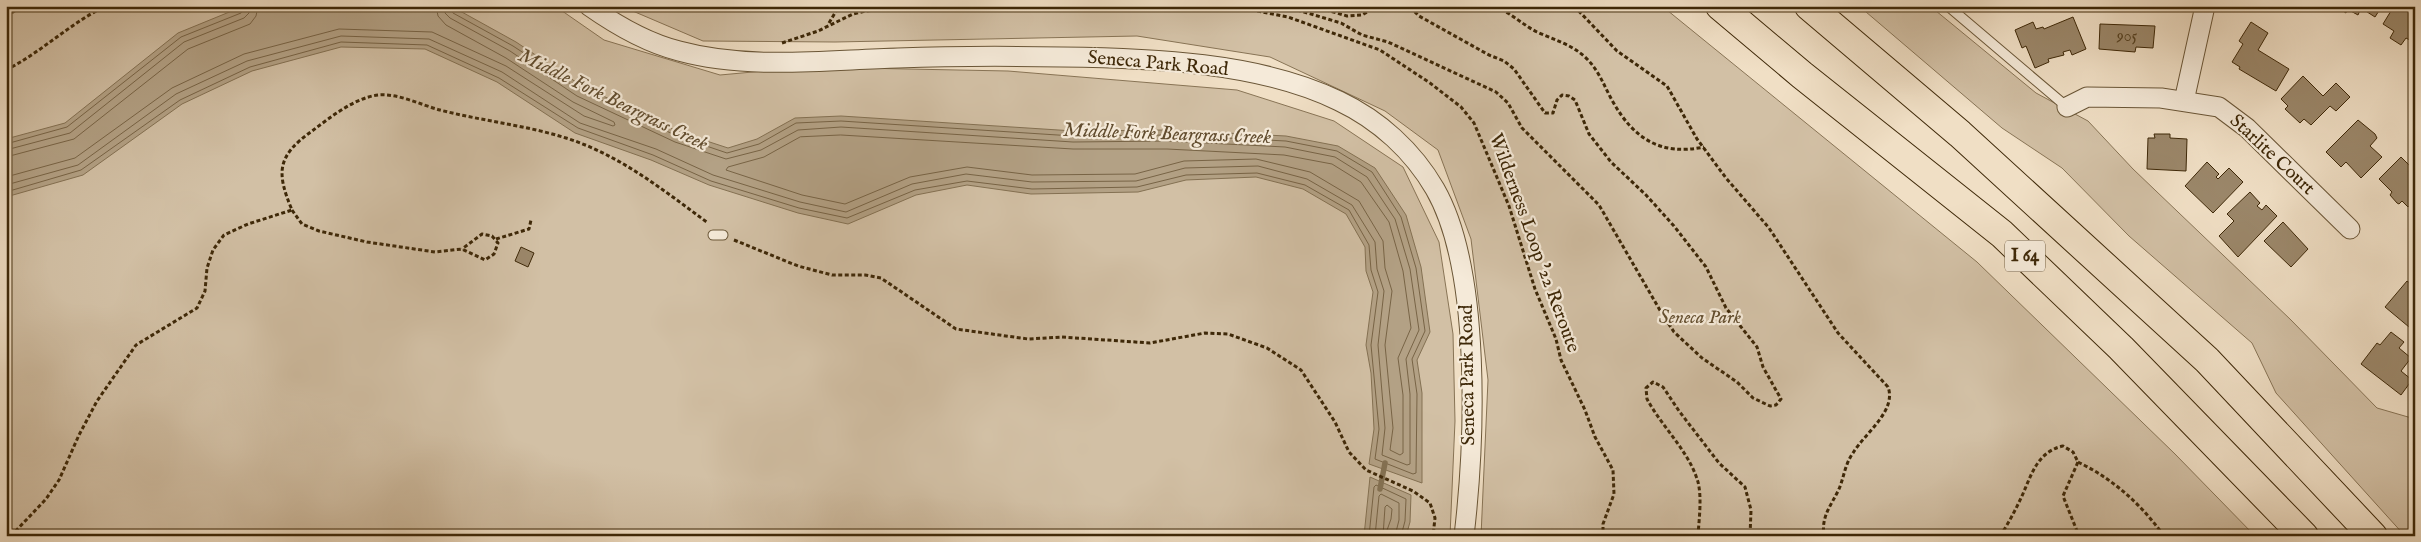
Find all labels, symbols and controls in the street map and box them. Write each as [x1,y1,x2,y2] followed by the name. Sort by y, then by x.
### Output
[2116,27,2138,47] house number: 905
[513,43,712,158] water label: Middle Fork Beargrass Creek
[1087,46,1230,82] street label: Seneca Park Road
[2224,109,2320,201] street label: Starlite Court
[1062,118,1272,151] water label: Middle Fork Beargrass Creek
[1483,130,1585,356] street label: Wilderness Loop '22 Reroute
[2005,240,2045,272] road number: I 64
[1455,303,1481,446] street label: Seneca Park Road
[1659,306,1742,330] park label: Seneca Park

